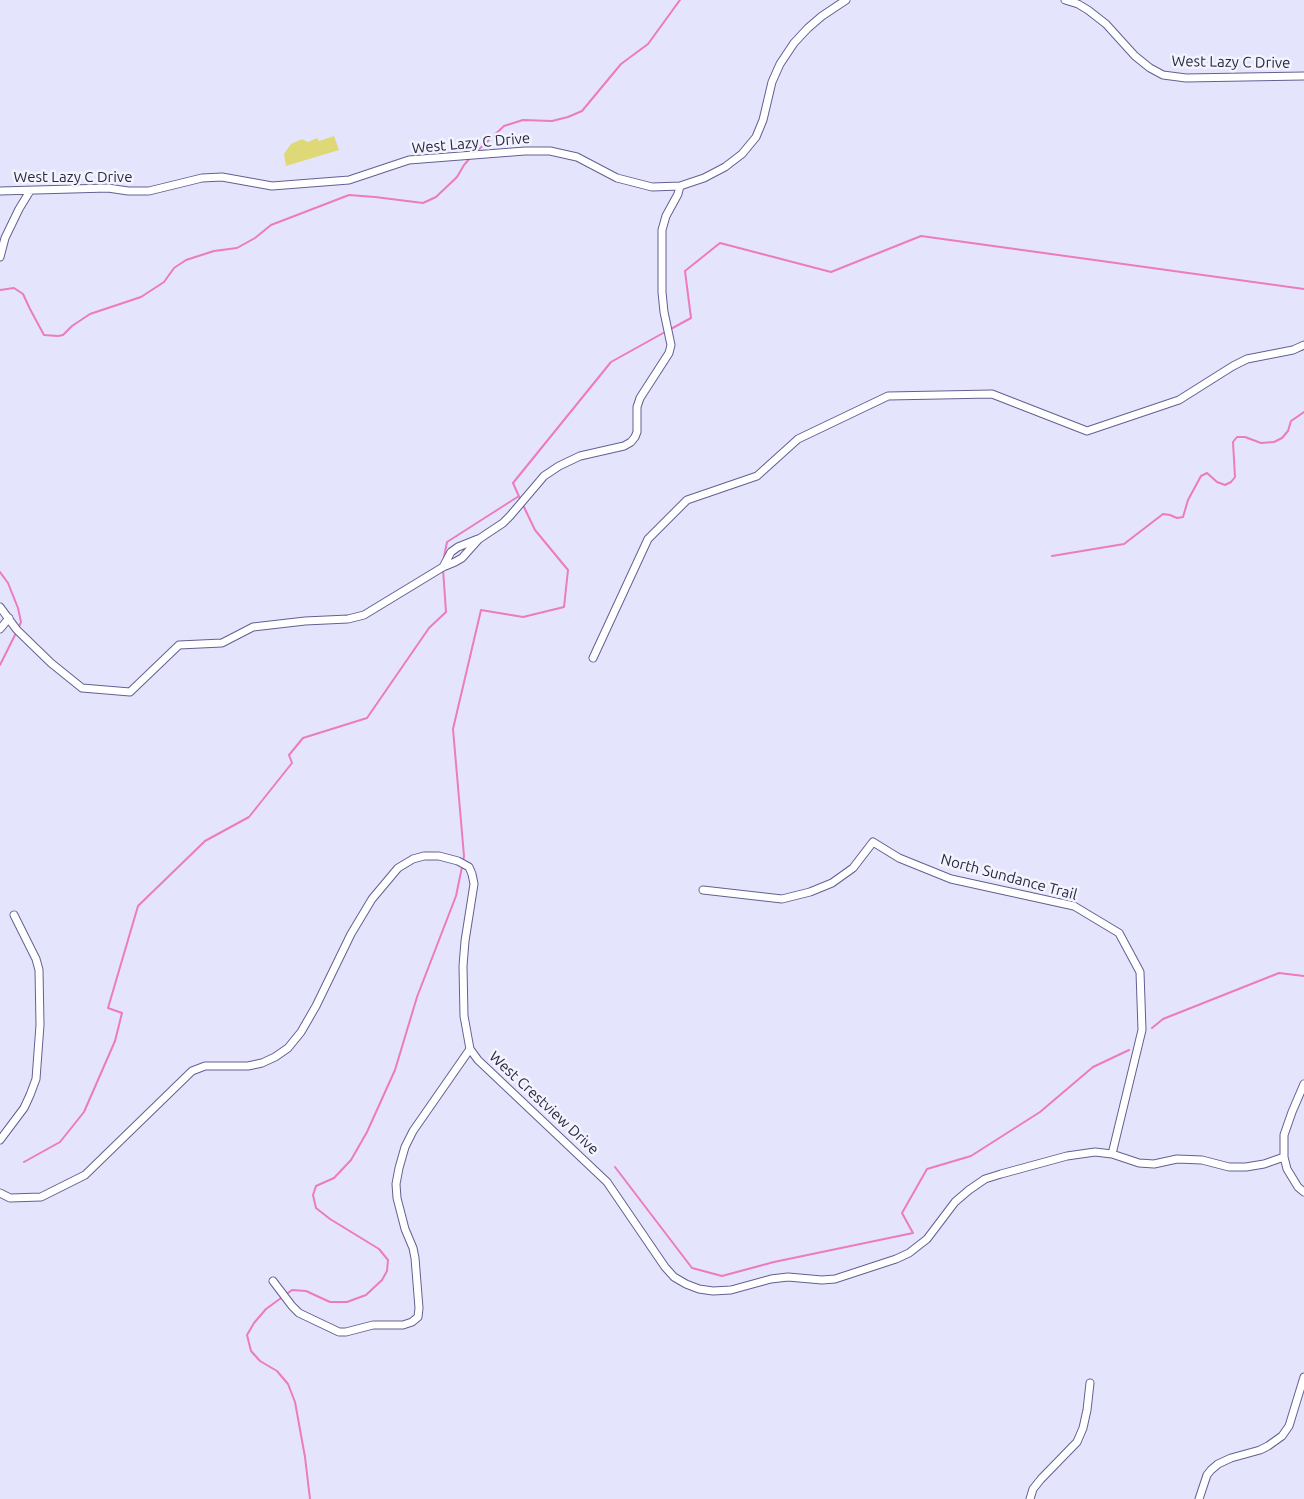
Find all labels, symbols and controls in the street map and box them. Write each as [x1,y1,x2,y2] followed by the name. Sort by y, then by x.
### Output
[1171,52,1291,72] street label: West Lazy C Drive
[411,129,531,157] street label: West Lazy C Drive
[14,168,132,186] street label: West Lazy C Drive
[939,850,1079,904] street label: North Sundance Trail
[486,1048,602,1158] street label: West Crestview Drive

